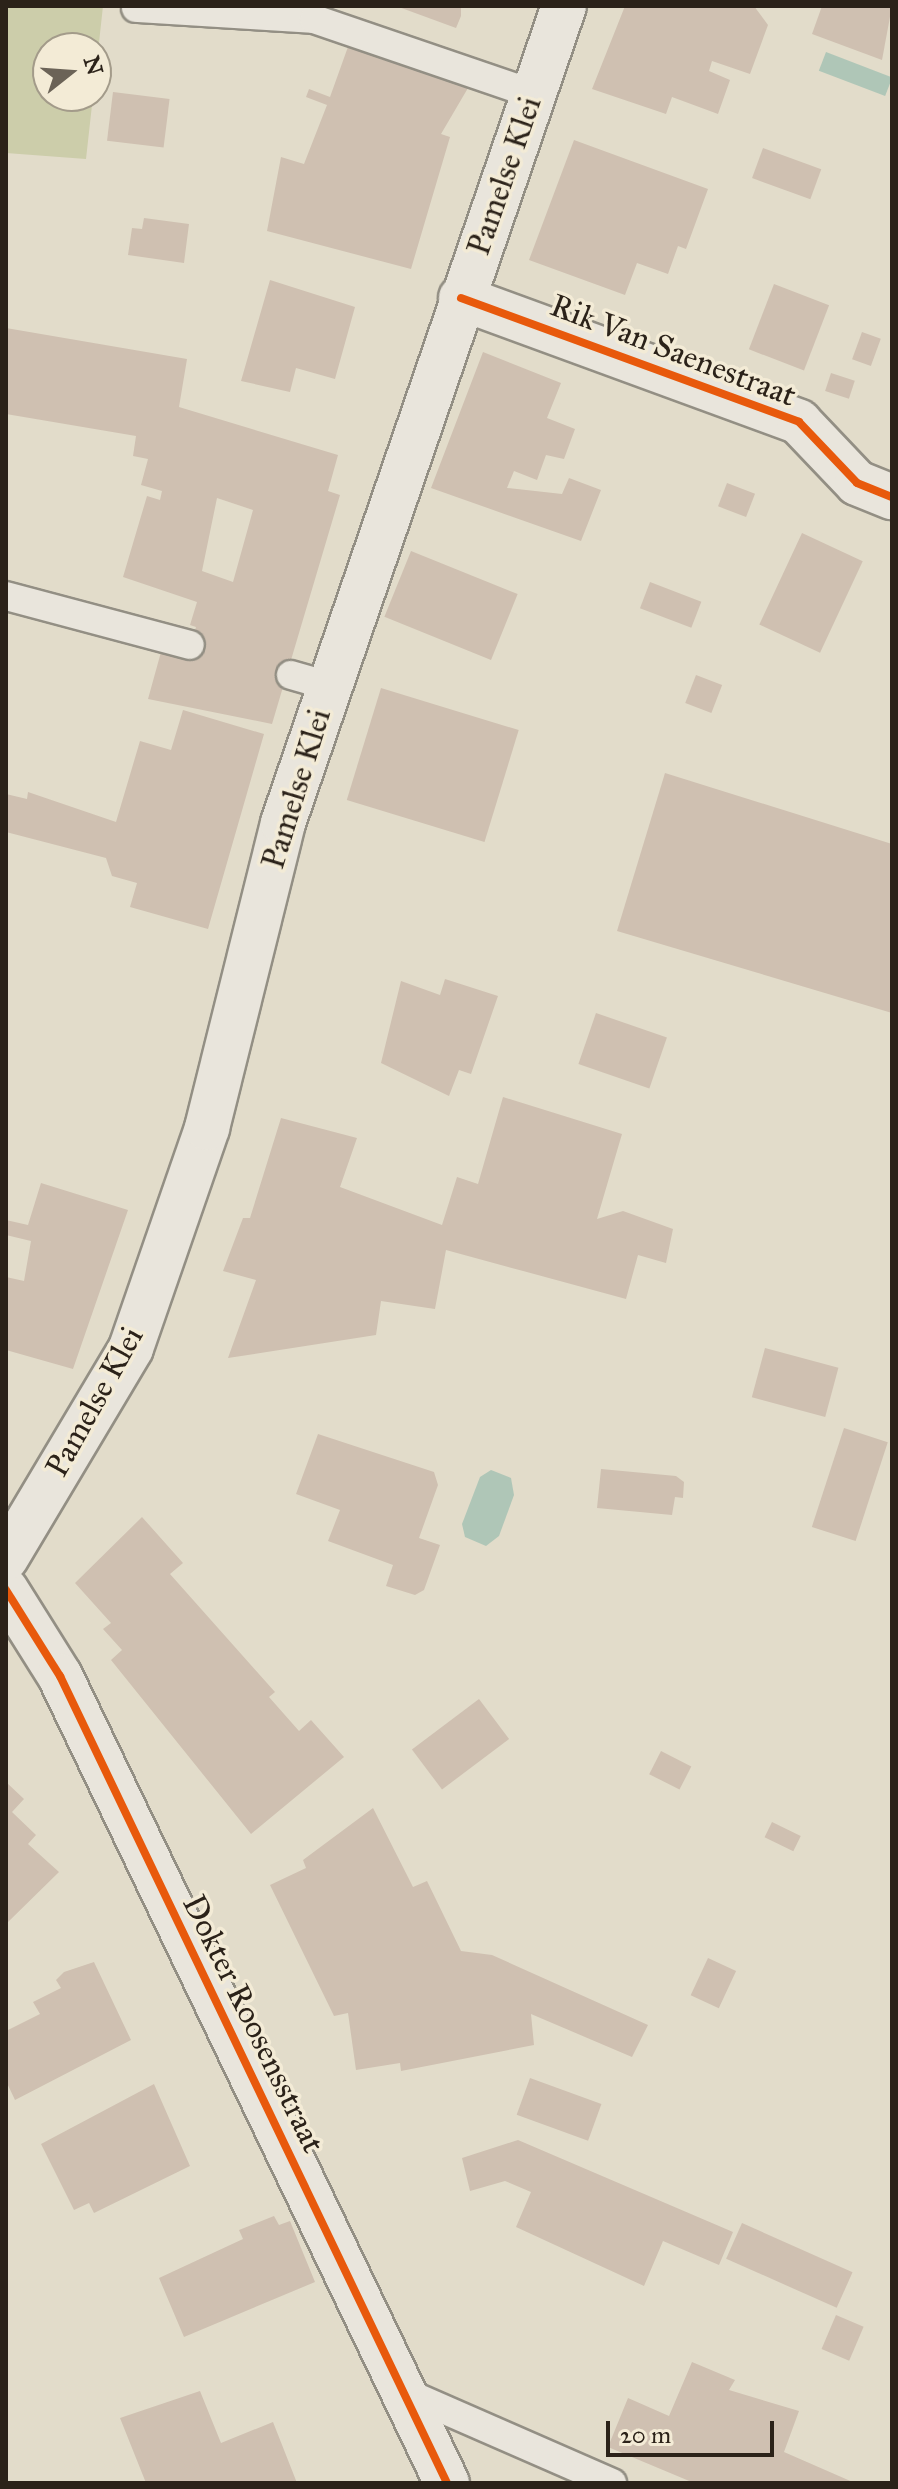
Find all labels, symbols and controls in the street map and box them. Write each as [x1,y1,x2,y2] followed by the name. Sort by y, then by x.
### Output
[32,32,112,112] north arrow
[78,53,109,78] text: N
[460,92,550,260] street label: Pamelse Klei
[545,287,801,415] street label: Rik Van Saenestraat
[254,704,340,874] street label: Pamelse Klei
[38,1320,152,1484] street label: Pamelse Klei
[174,1889,332,2159] street label: Dokter Roosensstraat
[610,2405,778,2455] scale bar
[620,2420,671,2450] text: 20 m

